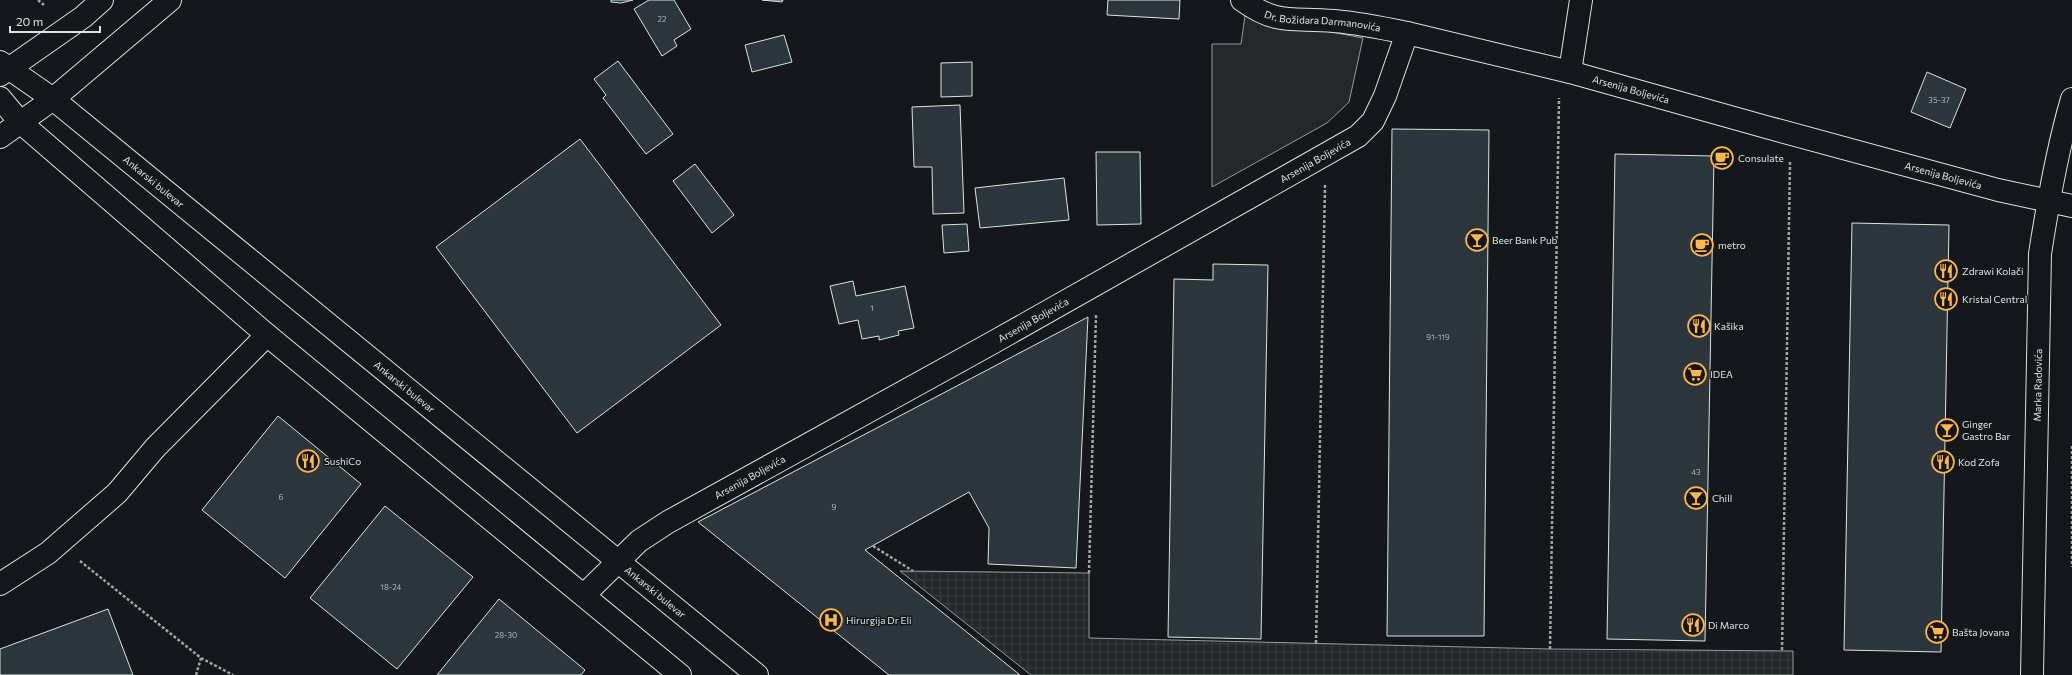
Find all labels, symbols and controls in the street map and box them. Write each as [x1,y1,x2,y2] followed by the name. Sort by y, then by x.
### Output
[10,8,100,34] scale bar
[1263,8,1382,34] street label: Dr. Božidara Darmanovića
[16,14,43,28] text: 20 m
[658,14,667,24] house number: 22
[1591,73,1671,106] street label: Arsenija Boljevića
[1928,95,1950,105] house number: 35-37
[1278,136,1352,185] street label: Arsenija Boljevića
[1709,145,1735,171] cafe icon: Consulate
[1738,152,1784,164] place label: Consulate
[121,153,187,210] street label: Ankarski bulevar
[1904,159,1983,191] street label: Arsenija Boljevića
[1464,227,1490,253] bar icon: Beer Bank Pub
[1689,232,1715,258] cafe icon: metro
[1492,234,1558,246] place label: Beer Bank Pub
[1718,239,1746,251] place label: metro
[1933,258,1959,284] restaurant icon: Zdrawi Kolači
[1962,265,2024,277] place label: Zdrawi Kolači
[1933,286,1959,312] restaurant icon: Kristal Central
[1962,293,2027,305] place label: Kristal Central
[996,295,1070,345] street label: Arsenija Boljevića
[870,303,874,313] house number: 1
[1686,313,1712,339] restaurant icon: Kašika
[1714,320,1744,332] place label: Kašika
[1426,332,1450,342] house number: 91-119
[2031,349,2044,422] street label: Marka Radovića
[372,358,438,415] street label: Ankarski bulevar
[1682,361,1708,387] supermarket icon: IDEA
[1710,368,1733,380] place label: IDEA
[1934,417,1960,443] bar icon: Ginger Gastro Bar
[1962,418,2011,442] place label: Ginger Gastro Bar
[295,448,321,474] restaurant icon: SushiCo
[1930,449,1956,475] restaurant icon: Kod Zofa
[712,452,787,501] street label: Arsenija Boljevića
[324,455,361,467] place label: SushiCo
[1958,456,2000,468] place label: Kod Zofa
[1691,467,1701,477] house number: 43
[1683,485,1709,511] bar icon: Chill
[279,492,284,502] house number: 6
[1712,492,1732,504] place label: Chill
[832,502,837,512] house number: 9
[623,563,688,620] street label: Ankarski bulevar
[381,582,402,592] house number: 18-24
[818,607,844,633] hospital icon: Hirurgija Dr Eli
[1680,612,1706,638] restaurant icon: Di Marco
[846,614,912,626] place label: Hirurgija Dr Eli
[1708,619,1749,631] place label: Di Marco
[1924,619,1950,645] supermarket icon: Bašta Jovana
[1952,626,2009,638] place label: Bašta Jovana
[495,630,517,640] house number: 28-30

